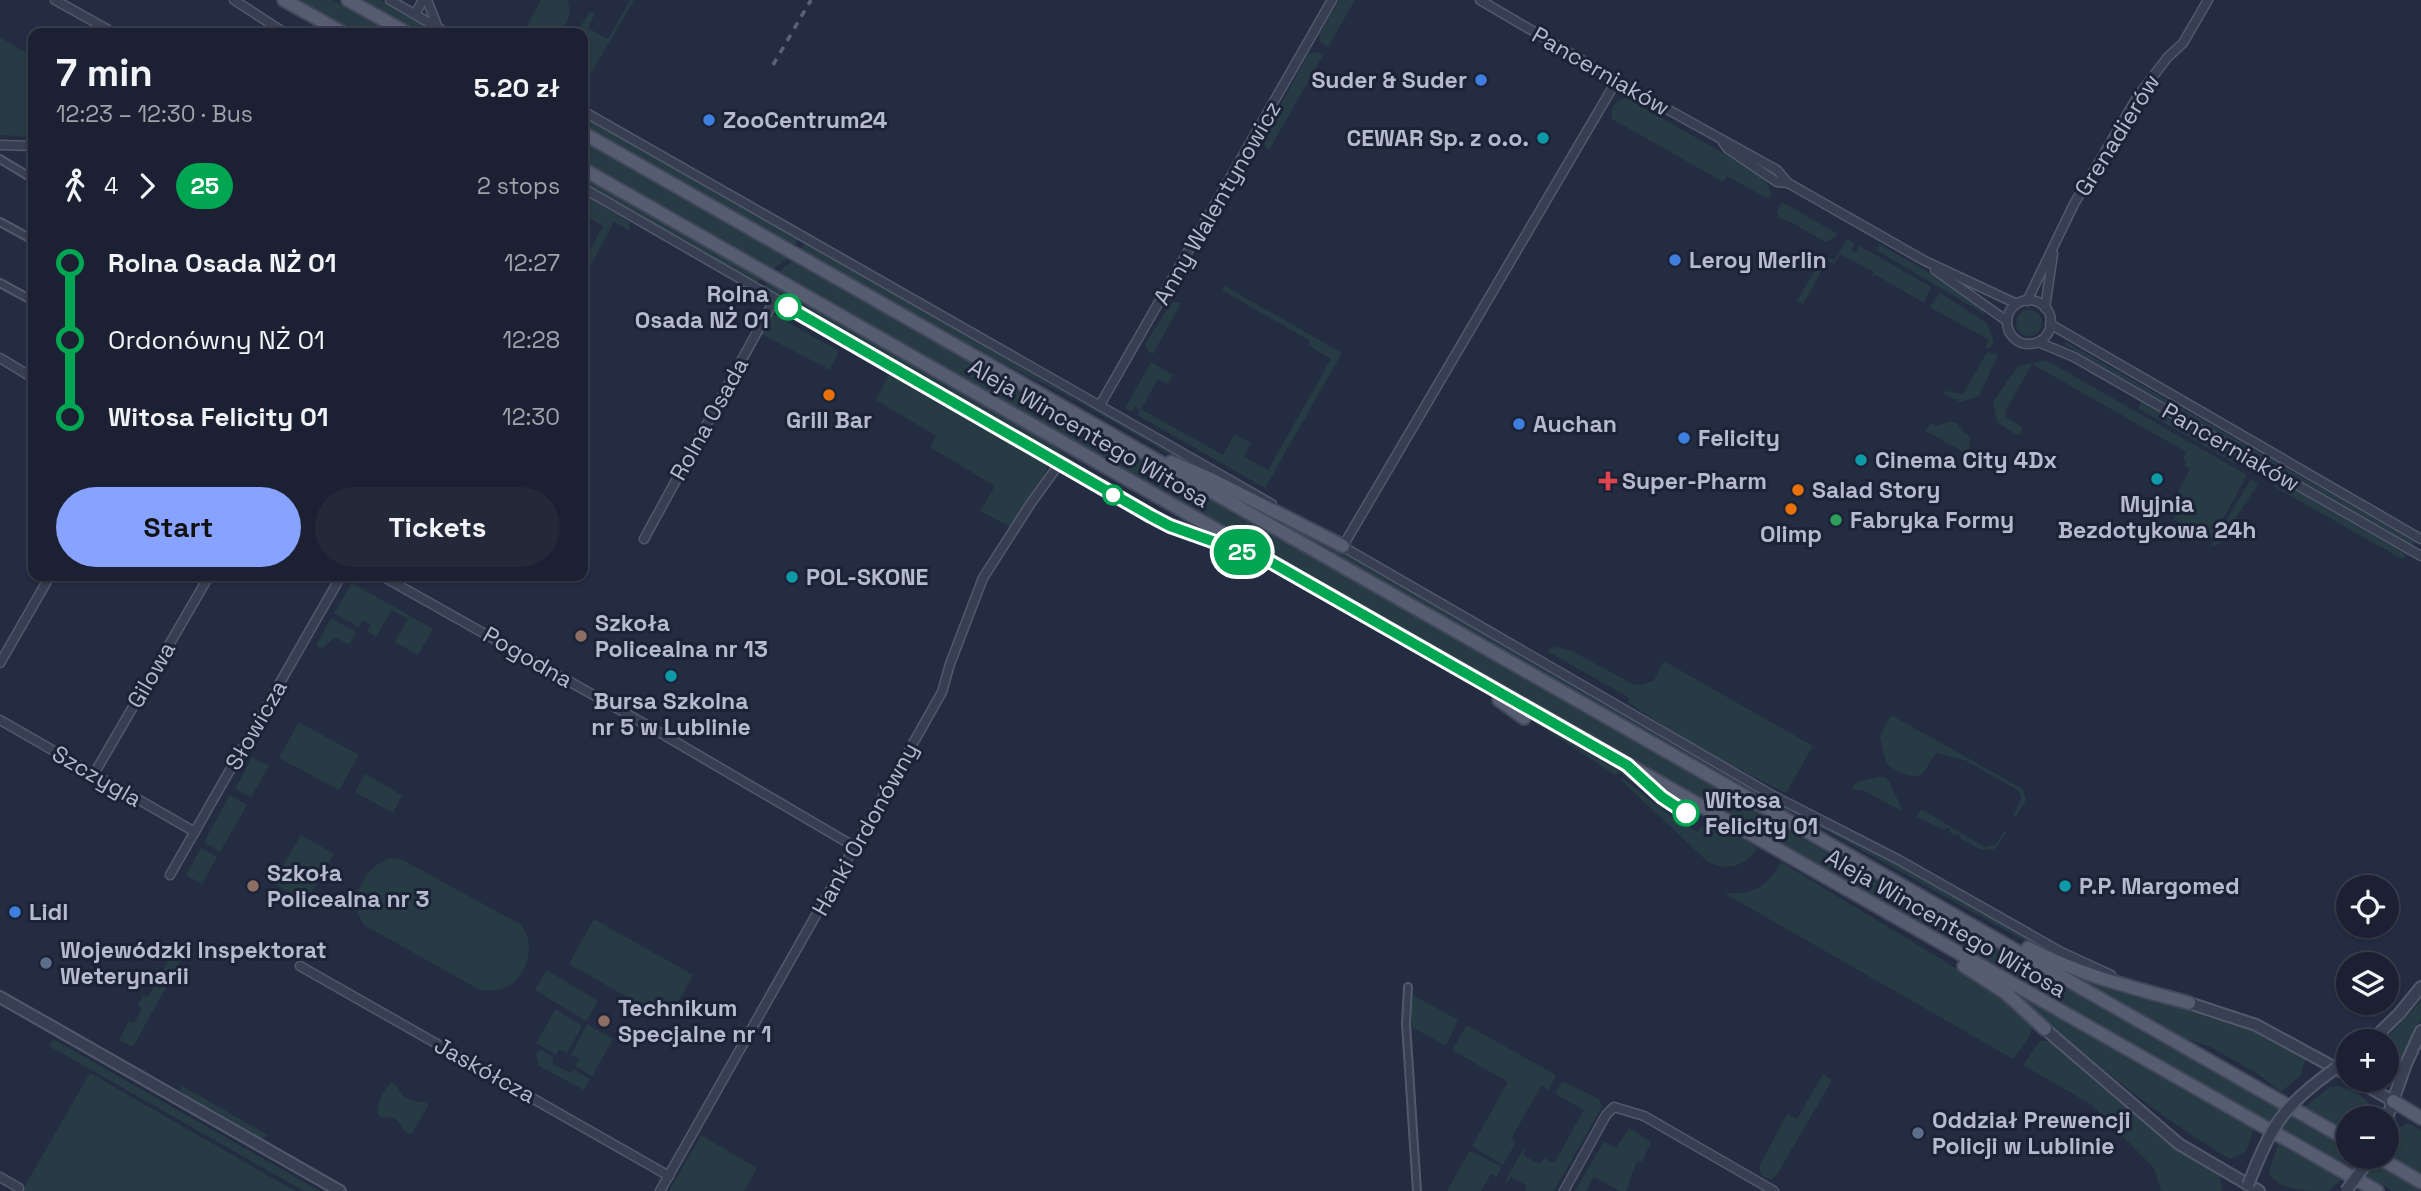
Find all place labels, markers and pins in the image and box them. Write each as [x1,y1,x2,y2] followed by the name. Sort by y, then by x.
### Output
[1311,65,1467,95] place label: Suder & Suder
[1473,72,1489,88] marker: Suder & Suder
[723,105,888,135] place label: ZooCentrum24
[701,112,717,128] marker: ZooCentrum24
[1347,123,1529,153] place label: CEWAR Sp. z o.o.
[1535,130,1551,146] marker: CEWAR Sp. z o.o.
[1689,245,1827,275] place label: Leroy Merlin
[1667,252,1683,268] marker: Leroy Merlin
[635,279,769,335] place label: Rolna Osada NŻ 01
[775,294,801,320] marker: Rolna Osada NŻ 01
[821,387,837,403] marker: Grill Bar
[786,405,872,435] place label: Grill Bar
[1533,409,1617,439] place label: Auchan
[1511,416,1527,432] marker: Auchan
[1698,423,1780,453] place label: Felicity
[1676,430,1692,446] marker: Felicity
[1875,445,2058,475] place label: Cinema City 4Dx
[1853,452,1869,468] marker: Cinema City 4Dx
[1622,466,1767,496] place label: Super-Pharm
[2149,471,2165,487] marker: Myjnia Bezdotykowa 24h
[1600,473,1616,489] marker: Super-Pharm
[1812,475,1940,505] place label: Salad Story
[1790,482,1806,498] marker: Salad Story
[1103,485,1123,505] unlabelled marker
[2058,489,2256,545] place label: Myjnia Bezdotykowa 24h
[1783,501,1799,517] marker: Olimp
[1850,505,2014,535] place label: Fabryka Formy
[1828,512,1844,528] marker: Fabryka Formy
[1760,519,1822,549] place label: Olimp
[806,562,928,592] place label: POL-SKONE
[784,569,800,585] marker: POL-SKONE
[595,608,768,664] place label: Szkoła Policealna nr 13
[573,628,589,644] marker: Szkoła Policealna nr 13
[663,668,679,684] marker: Bursa Szkolna nr 5 w Lublinie
[591,686,751,742] place label: Bursa Szkolna nr 5 w Lublinie
[1705,785,1818,841] place label: Witosa Felicity 01
[1673,800,1699,826] marker: Witosa Felicity 01
[267,858,430,914] place label: Szkoła Policealna nr 3
[2079,871,2240,901] place label: P.P. Margomed
[245,878,261,894] marker: Szkoła Policealna nr 3
[2057,878,2073,894] marker: P.P. Margomed
[29,897,68,927] place label: Lidl
[7,904,23,920] marker: Lidl
[60,935,327,991] place label: Wojewódzki Inspektorat Weterynarii
[38,955,54,971] marker: Wojewódzki Inspektorat Weterynarii
[618,993,772,1049] place label: Technikum Specjalne nr 1
[596,1013,612,1029] marker: Technikum Specjalne nr 1
[1932,1105,2131,1161] place label: Oddział Prewencji Policji w Lublinie
[1910,1125,1926,1141] marker: Oddział Prewencji Policji w Lublinie

